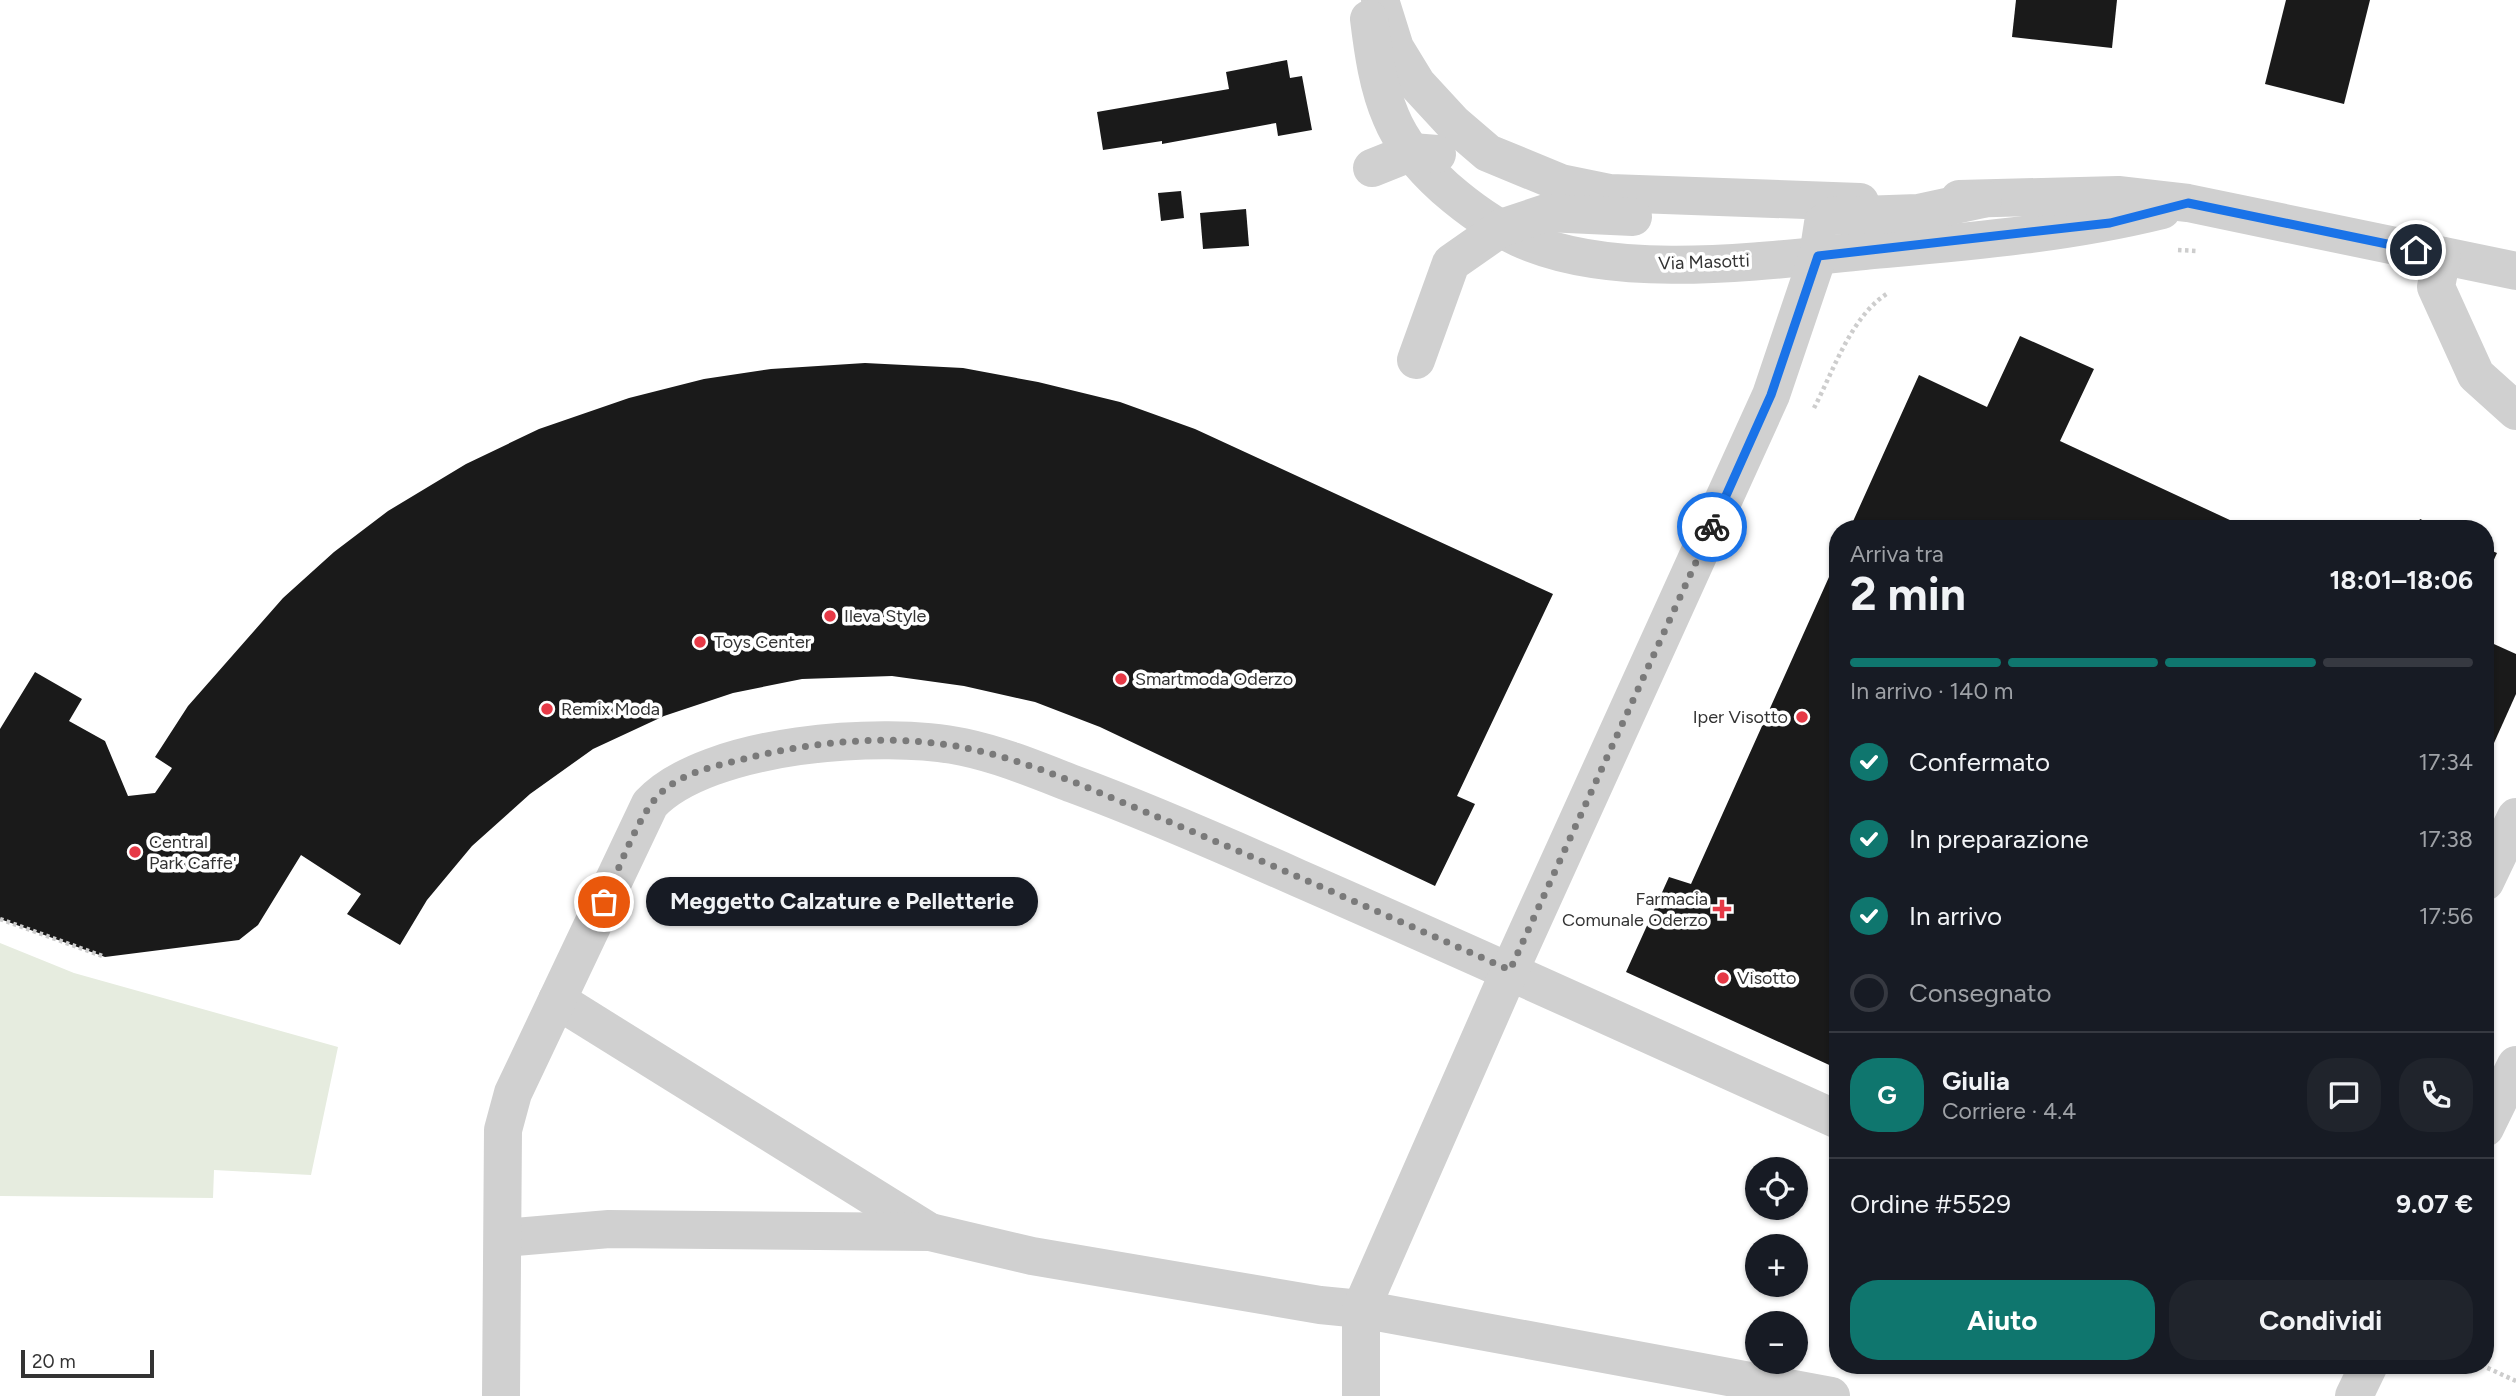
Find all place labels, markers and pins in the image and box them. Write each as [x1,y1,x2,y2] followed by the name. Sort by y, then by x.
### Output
[2386,220,2446,280] pin
[844,605,926,627] place label: Ileva Style
[822,608,838,624] marker: Ileva Style
[714,631,811,653] place label: Toys Center
[692,634,708,650] marker: Toys Center
[1135,668,1293,690] place label: Smartmoda Oderzo
[1113,671,1129,687] marker: Smartmoda Oderzo
[561,698,660,720] place label: Remix Moda
[539,701,555,717] marker: Remix Moda
[1693,706,1788,728] place label: Iper Visotto
[1794,709,1810,725] marker: Iper Visotto
[149,831,237,874] place label: Central Park Caffe'
[127,844,143,860] marker: Central Park Caffe'
[574,872,634,932] pin
[646,878,1038,926] callout: Meggetto Calzature e Pelletterie
[1562,888,1708,931] place label: Farmacia Comunale Oderzo
[1714,901,1730,917] marker: Farmacia Comunale Oderzo
[1737,967,1796,989] place label: Visotto
[1715,970,1731,986] marker: Visotto

